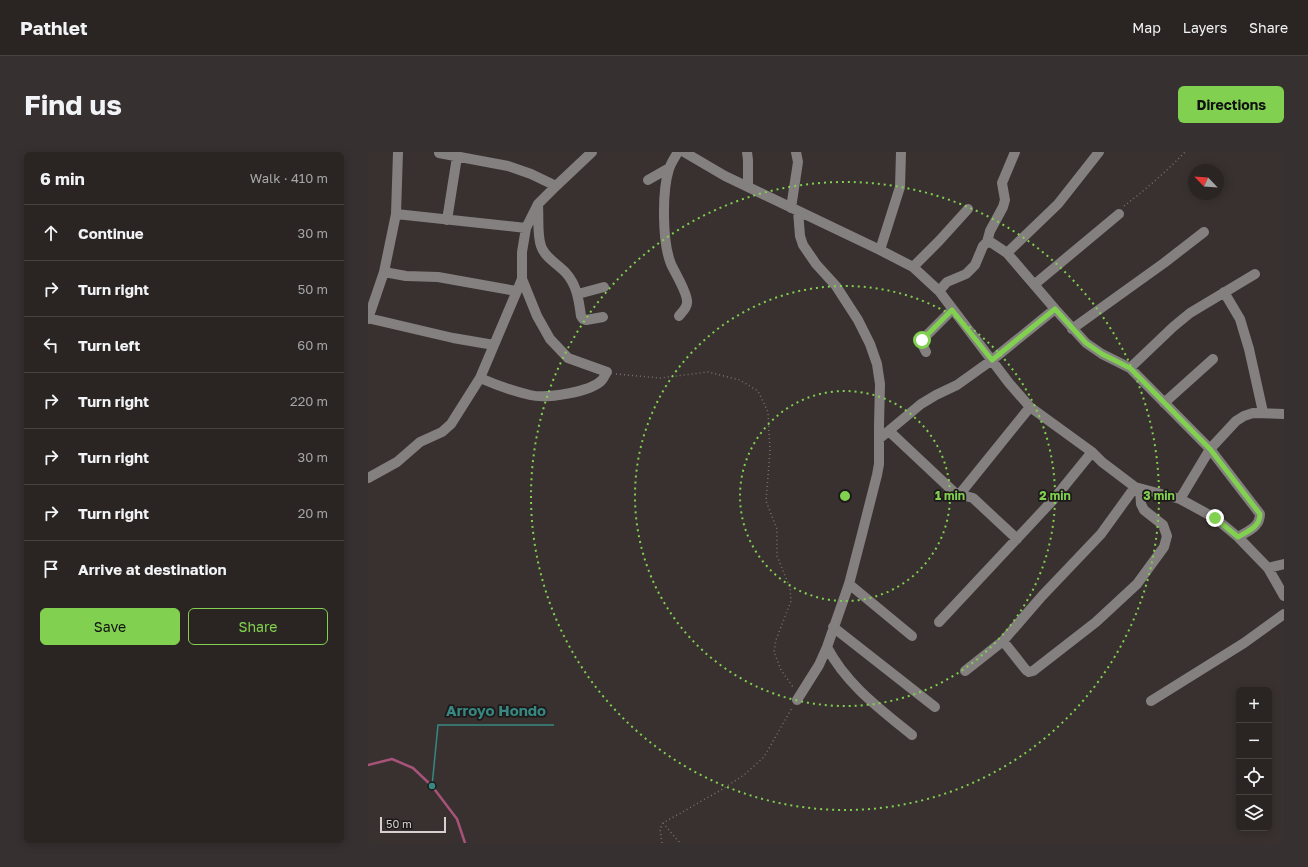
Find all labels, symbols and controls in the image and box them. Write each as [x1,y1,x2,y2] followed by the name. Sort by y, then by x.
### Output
[20,16,88,39] text: Pathlet
[1132,19,1161,36] text: Map
[1183,19,1227,36] text: Layers
[1249,19,1288,36] text: Share
[1178,86,1284,123] button: Directions
[24,88,122,121] text: Find us
[1188,164,1224,200] north arrow
[40,168,85,189] text: 6 min
[250,170,328,186] text: Walk · 410 m
[40,222,62,244] icon: ahead
[78,224,144,242] text: Continue
[298,225,328,241] text: 30 m
[40,278,62,300] icon: right
[78,280,149,298] text: Turn right
[298,281,328,297] text: 50 m
[913,331,931,349] route start
[40,334,62,356] icon: left
[78,336,140,354] text: Turn left
[297,337,328,353] text: 60 m
[40,390,62,412] icon: right
[78,392,149,410] text: Turn right
[290,393,328,409] text: 220 m
[40,446,62,468] icon: right
[78,448,149,466] text: Turn right
[298,449,328,465] text: 30 m
[935,488,965,503] text: 1 min
[1039,488,1071,503] text: 2 min
[1143,488,1175,503] text: 3 min
[838,489,852,503] centre of rings
[40,502,62,524] icon: right
[78,504,149,522] text: Turn right
[298,505,328,521] text: 20 m
[1206,509,1224,527] route end
[40,558,62,580] icon: arrive
[78,560,227,578] text: Arrive at destination
[40,608,180,645] button: Save
[188,608,328,645] button: Share
[1236,687,1272,831] map controls
[1236,687,1272,723] button: +
[438,698,554,725] callout: Arroyo Hondo
[446,701,546,719] text: Arroyo Hondo
[1236,723,1272,759] button: −
[1236,759,1272,795] button: locate
[1236,795,1272,831] button: layers
[380,815,446,834] scale bar
[386,817,412,830] text: 50 m

